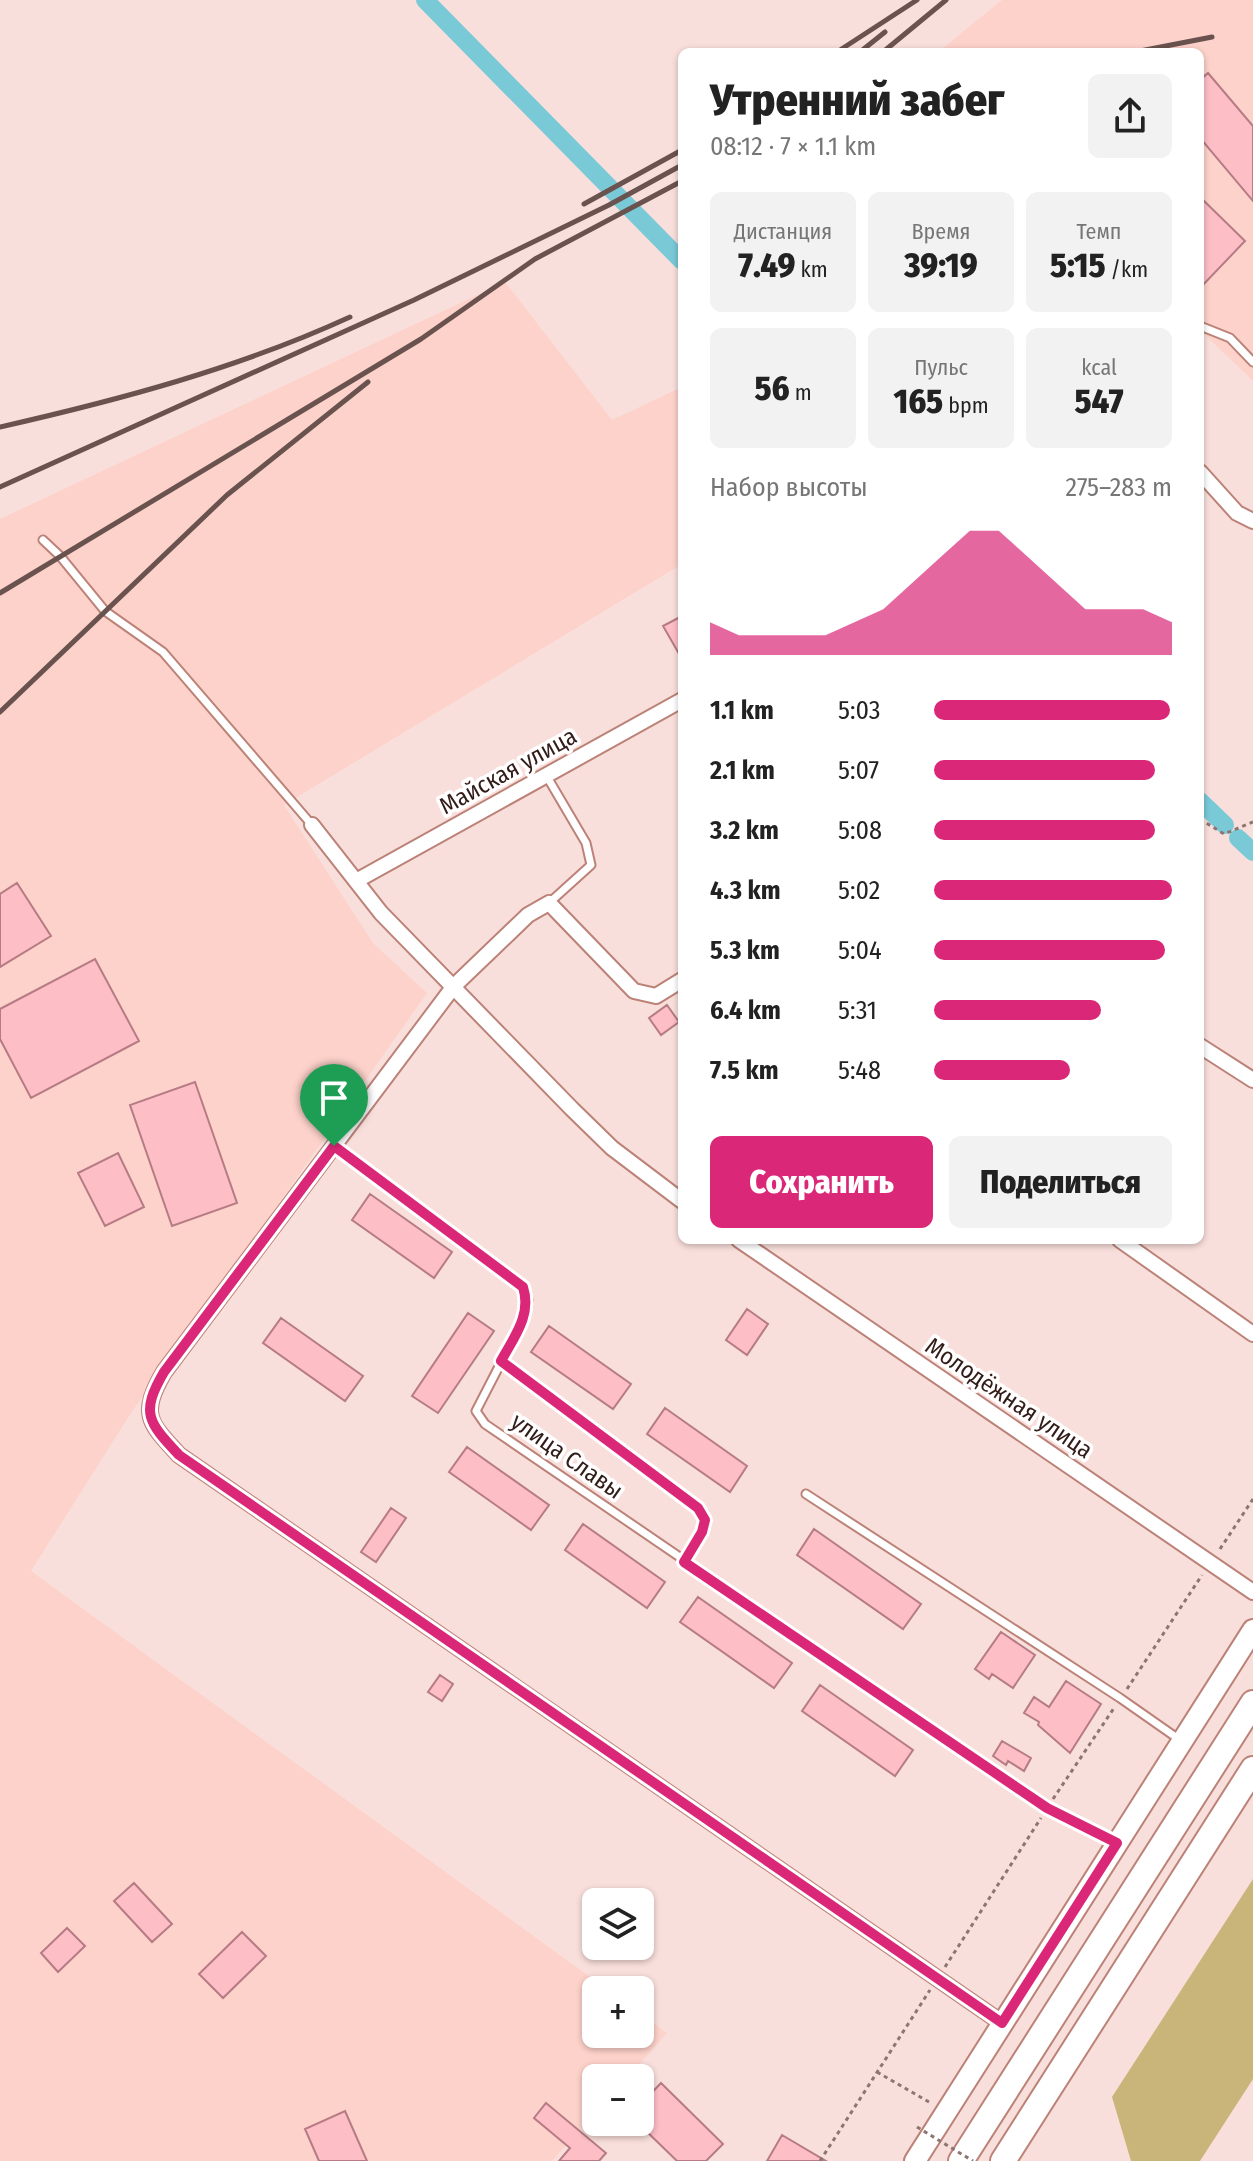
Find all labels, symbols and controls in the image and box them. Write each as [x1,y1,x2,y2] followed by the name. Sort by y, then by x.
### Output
[710,74,1005,127] text: Утренний забег
[1088,74,1172,158] button: share
[710,131,876,162] text: 08:12 · 7 × 1.1 km
[734,218,832,245] text: Дистанция
[912,218,970,245] text: Время
[1077,218,1121,245] text: Темп
[738,245,795,286] text: 7.49
[904,245,978,286] text: 39:19
[1050,245,1105,286] text: 5:15
[795,256,828,283] text: km
[1105,256,1148,283] text: /km
[914,354,968,381] text: Пульс
[1081,354,1117,381] text: kcal
[754,368,790,409] text: 56
[790,379,812,406] text: m
[893,381,943,422] text: 165
[1075,381,1123,422] text: 547
[943,392,989,419] text: bpm
[710,472,868,503] text: Набор высоты
[1066,472,1172,503] text: 275–283 m
[710,695,774,726] text: 1.1 km
[838,695,880,726] text: 5:03
[435,722,581,820] street label: Майская улица
[710,755,775,786] text: 2.1 km
[838,755,879,786] text: 5:07
[710,815,779,846] text: 3.2 km
[838,815,882,846] text: 5:08
[710,875,781,906] text: 4.3 km
[838,875,880,906] text: 5:02
[710,935,780,966] text: 5.3 km
[838,935,882,966] text: 5:04
[710,995,781,1026] text: 6.4 km
[838,995,877,1026] text: 5:31
[710,1055,779,1086] text: 7.5 km
[838,1055,881,1086] text: 5:48
[300,1064,368,1146] pin
[312,1076,356,1120] icon: arrive
[710,1136,933,1228] button: Сохранить
[949,1136,1172,1228] button: Поделиться
[920,1332,1098,1464] street label: Молодёжная улица
[506,1407,628,1505] street label: улица Славы
[582,1888,654,2136] map controls
[582,1888,654,1960] button: layers
[582,1976,654,2048] button: +
[582,2064,654,2136] button: −

